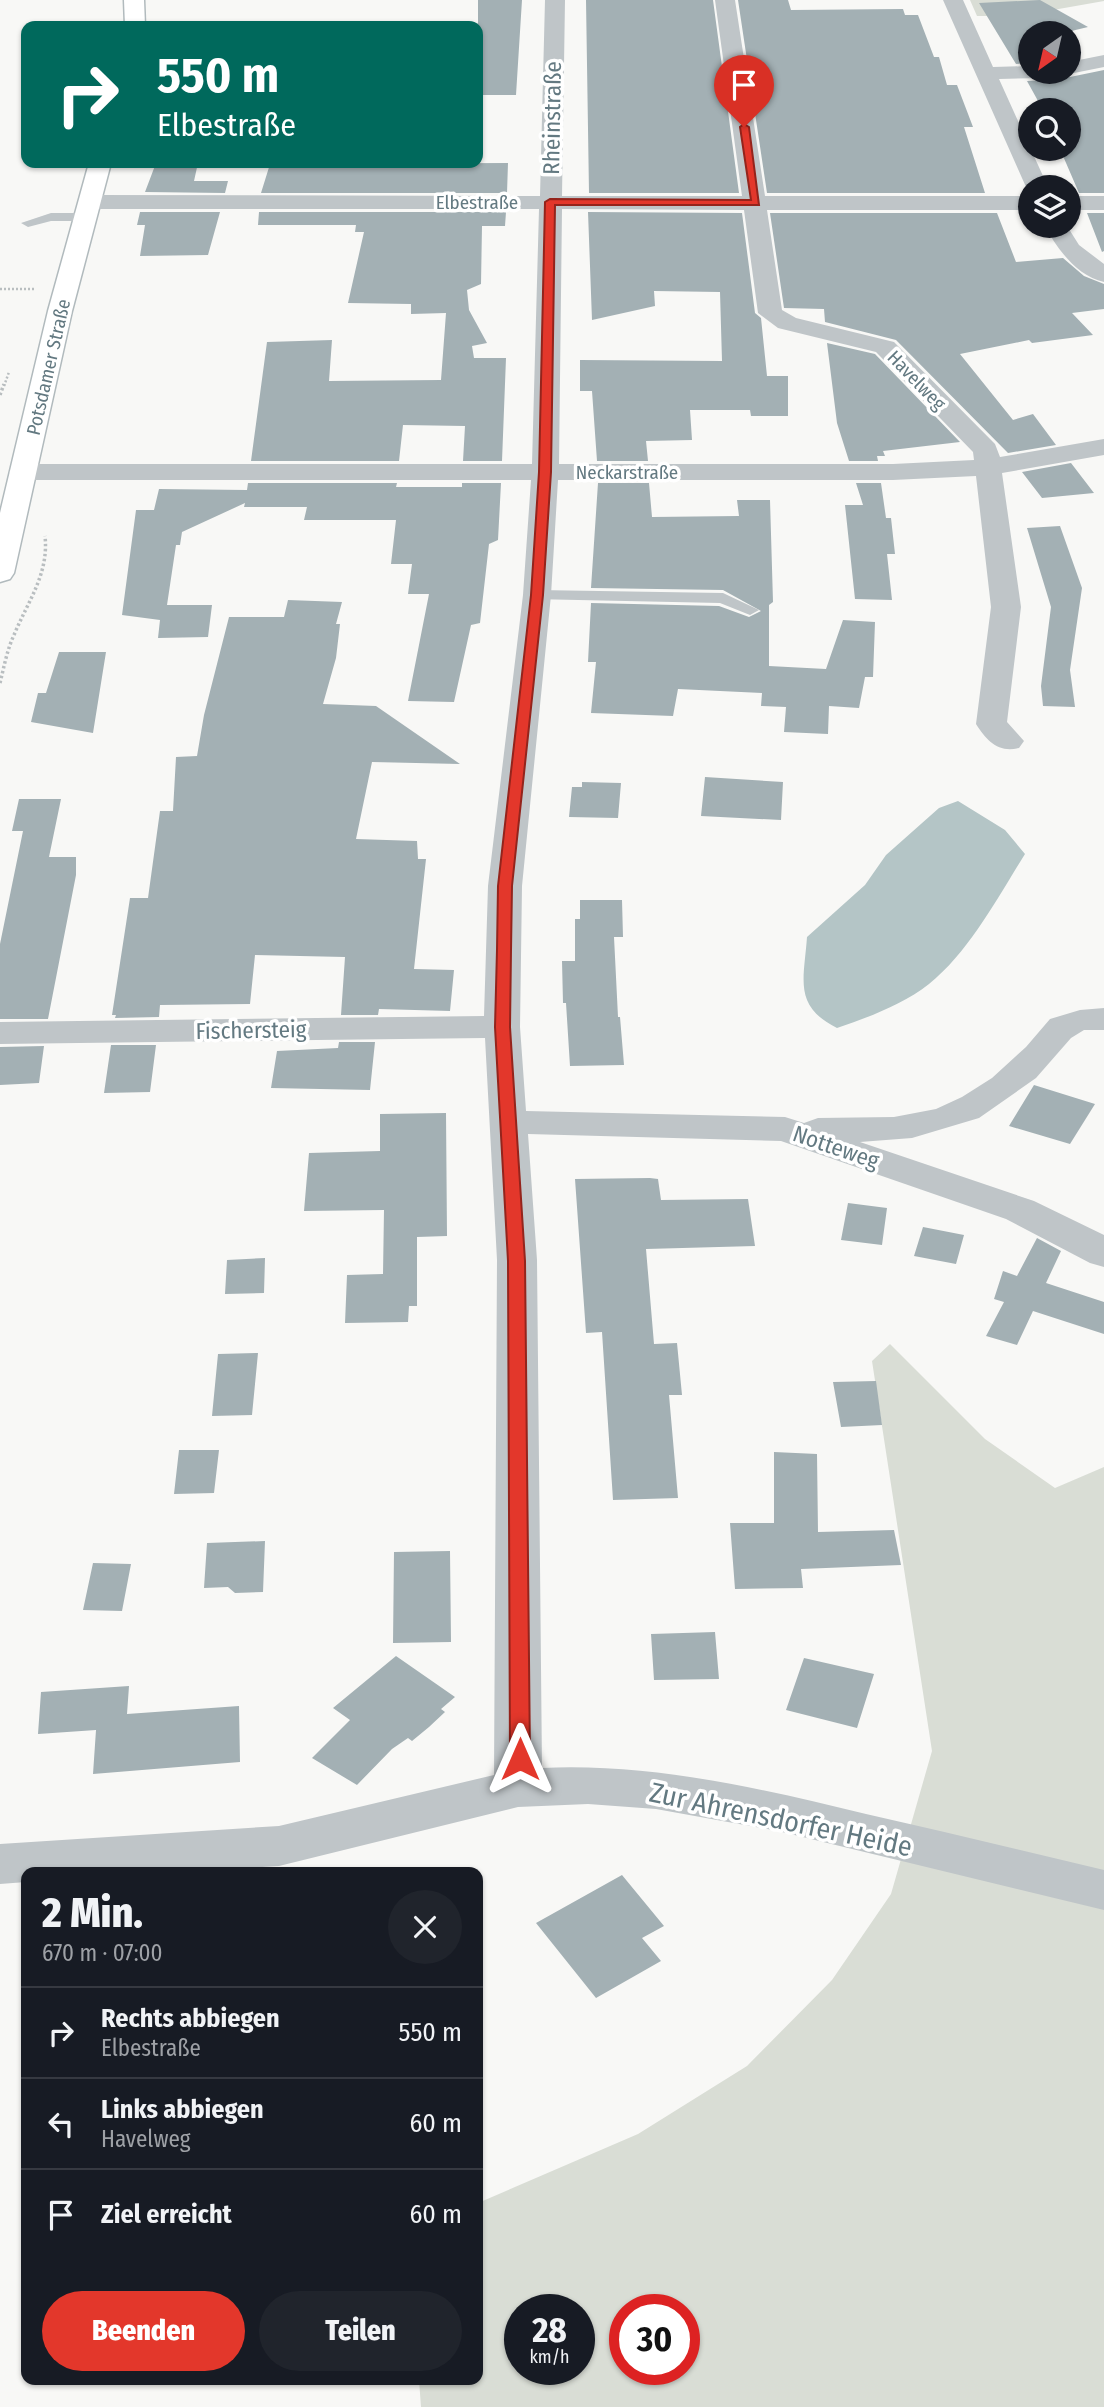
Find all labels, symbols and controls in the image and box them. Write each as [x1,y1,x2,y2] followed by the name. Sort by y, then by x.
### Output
[1018,21,1082,84] north arrow
[1018,21,1081,238] map controls
[157,46,279,105] text: 550 m
[42,49,133,140] icon: right
[714,55,774,127] pin
[537,61,567,175] street label: Rheinstraße
[725,66,763,104] icon: arrive
[1018,98,1081,161] button: search
[157,106,296,144] text: Elbestraße
[1018,175,1081,238] button: layers
[436,191,518,214] street label: Elbestraße
[22,297,75,437] street label: Potsdamer Straße
[883,346,951,415] street label: Havelweg
[576,461,678,484] street label: Neckarstraße
[195,1015,307,1045] street label: Fischersteig
[789,1119,883,1175] street label: Notteweg
[483,1722,557,1796] position arrow
[647,1776,915,1863] street label: Zur Ahrensdorfer Heide
[42,1888,143,1938] text: 2 Min.
[388,1890,462,1964] button: close
[42,1939,163,1967] text: 670 m · 07:00
[101,2003,280,2034] text: Rechts abbiegen
[42,2014,80,2052] icon: right
[399,2017,462,2048] text: 550 m
[101,2034,201,2062] text: Elbestraße
[101,2094,264,2125] text: Links abbiegen
[42,2105,80,2143] icon: left
[409,2108,462,2139] text: 60 m
[101,2125,191,2153] text: Havelweg
[42,2196,80,2234] icon: arrive
[101,2199,232,2230] text: Ziel erreicht
[409,2199,462,2230] text: 60 m
[42,2291,245,2371] button: Beenden
[259,2291,462,2371] button: Teilen
[609,2294,700,2385] speed limit sign: 30
[532,2309,567,2351] text: 28
[529,2346,570,2368] text: km/h

